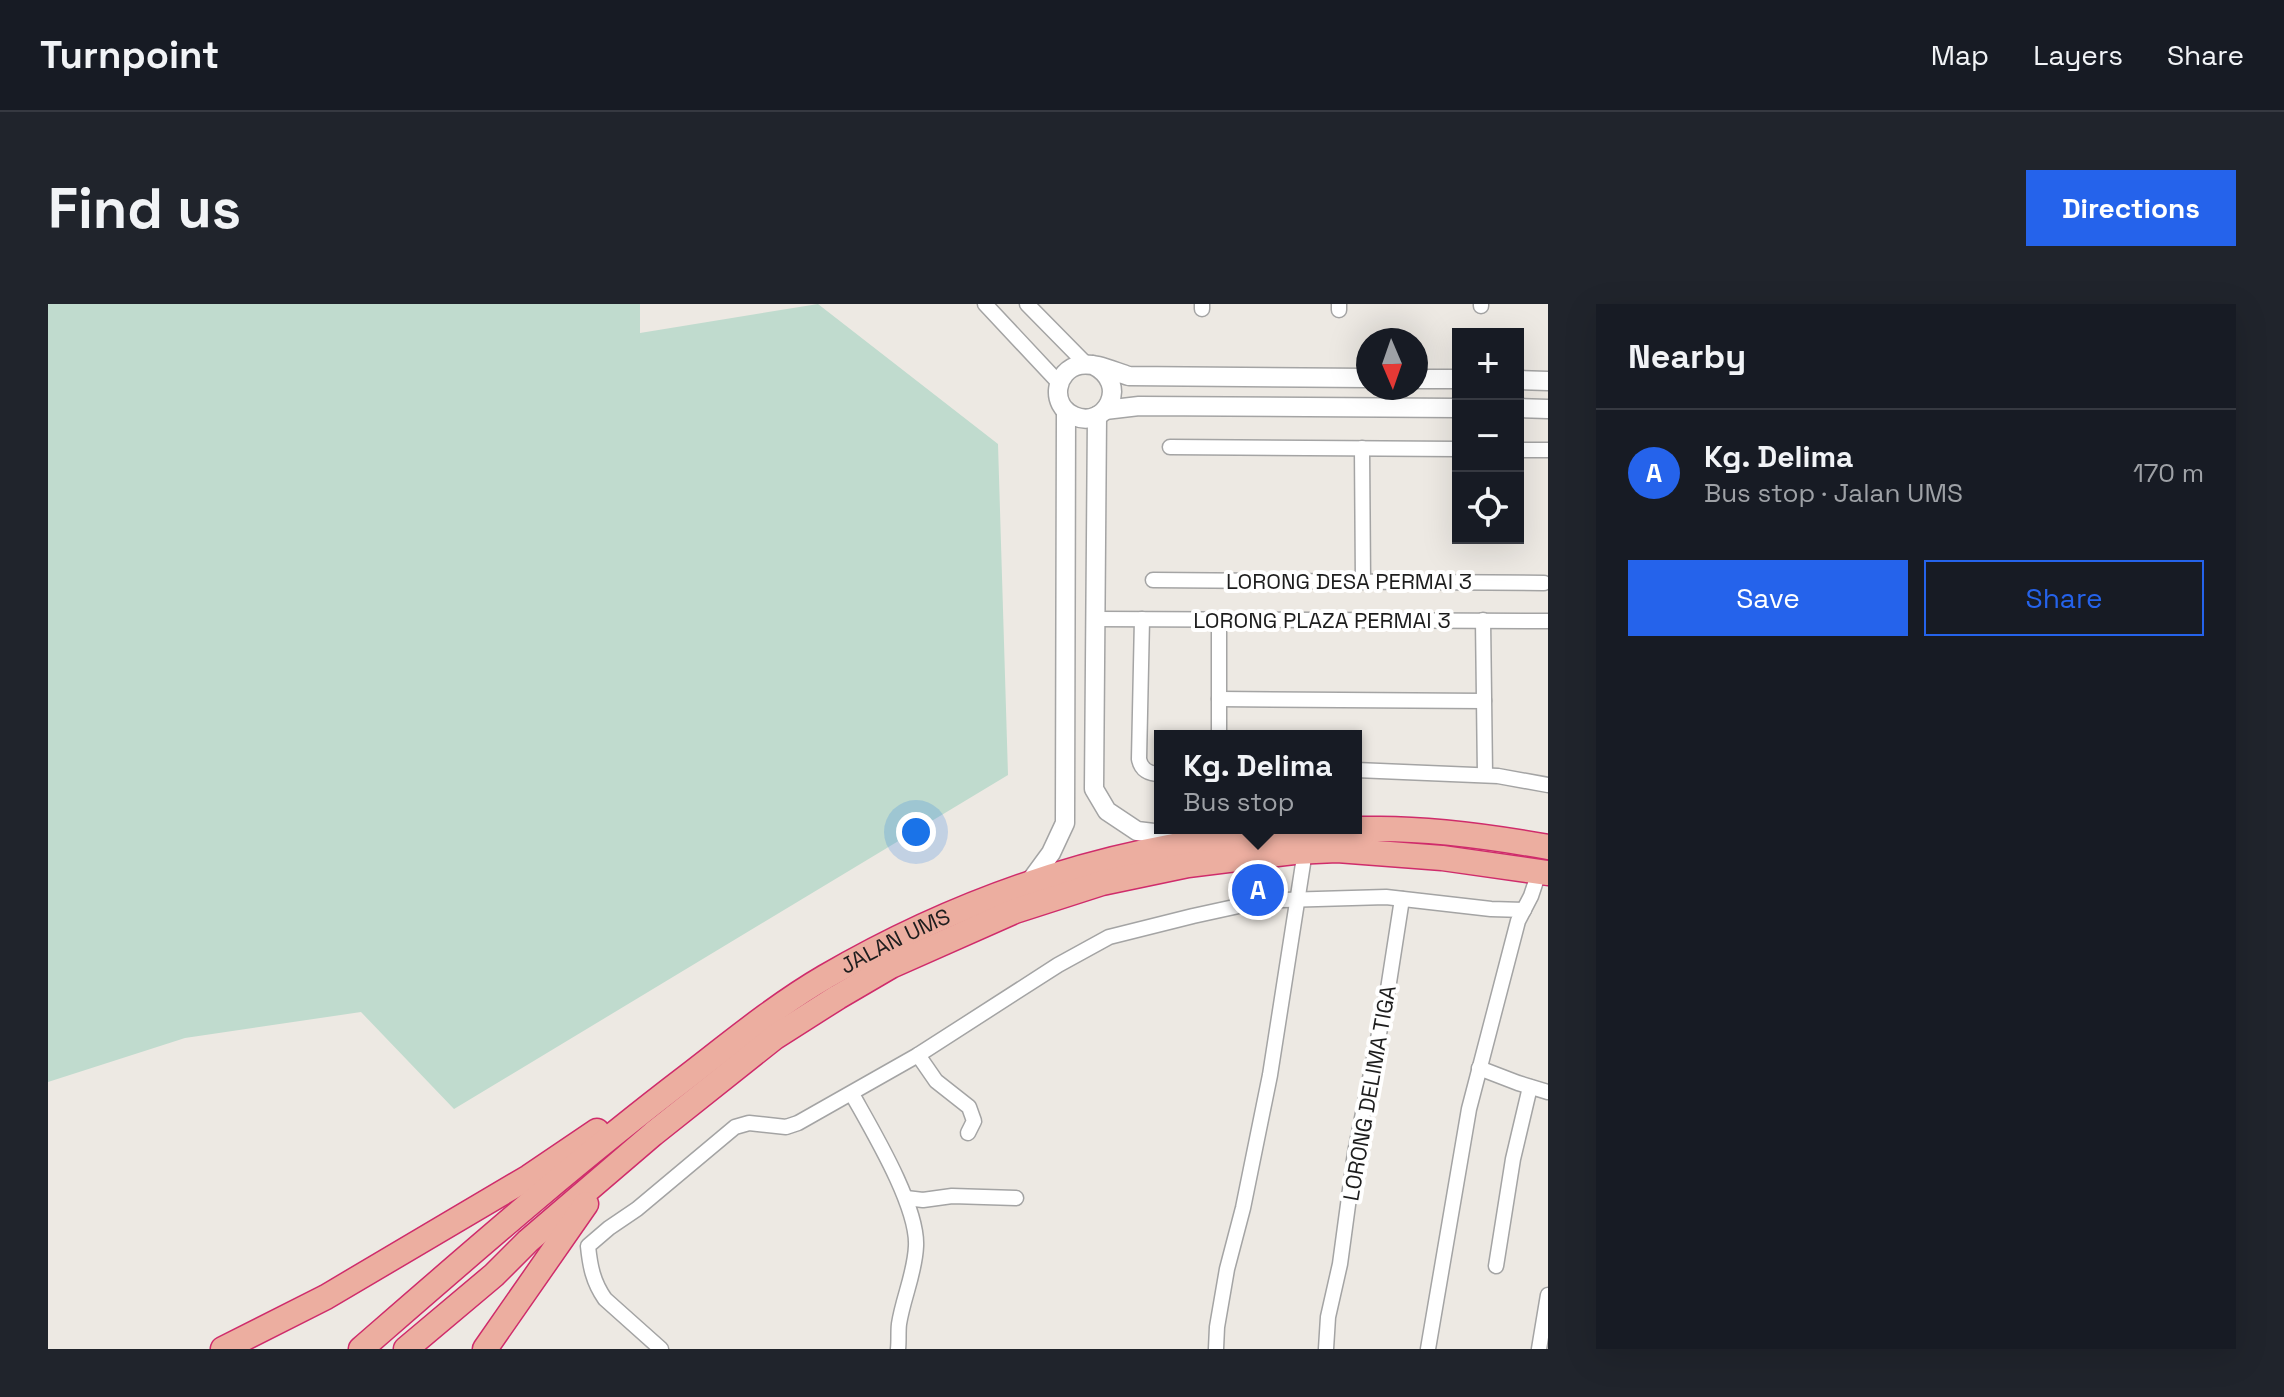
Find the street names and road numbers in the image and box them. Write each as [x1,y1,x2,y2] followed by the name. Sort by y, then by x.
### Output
[1226,567,1472,595] street label: LORONG DESA PERMAI 3
[1193,606,1451,634] street label: LORONG PLAZA PERMAI 3
[835,902,954,980] street label: JALAN UMS
[1336,983,1402,1203] street label: LORONG DELIMA TIGA

